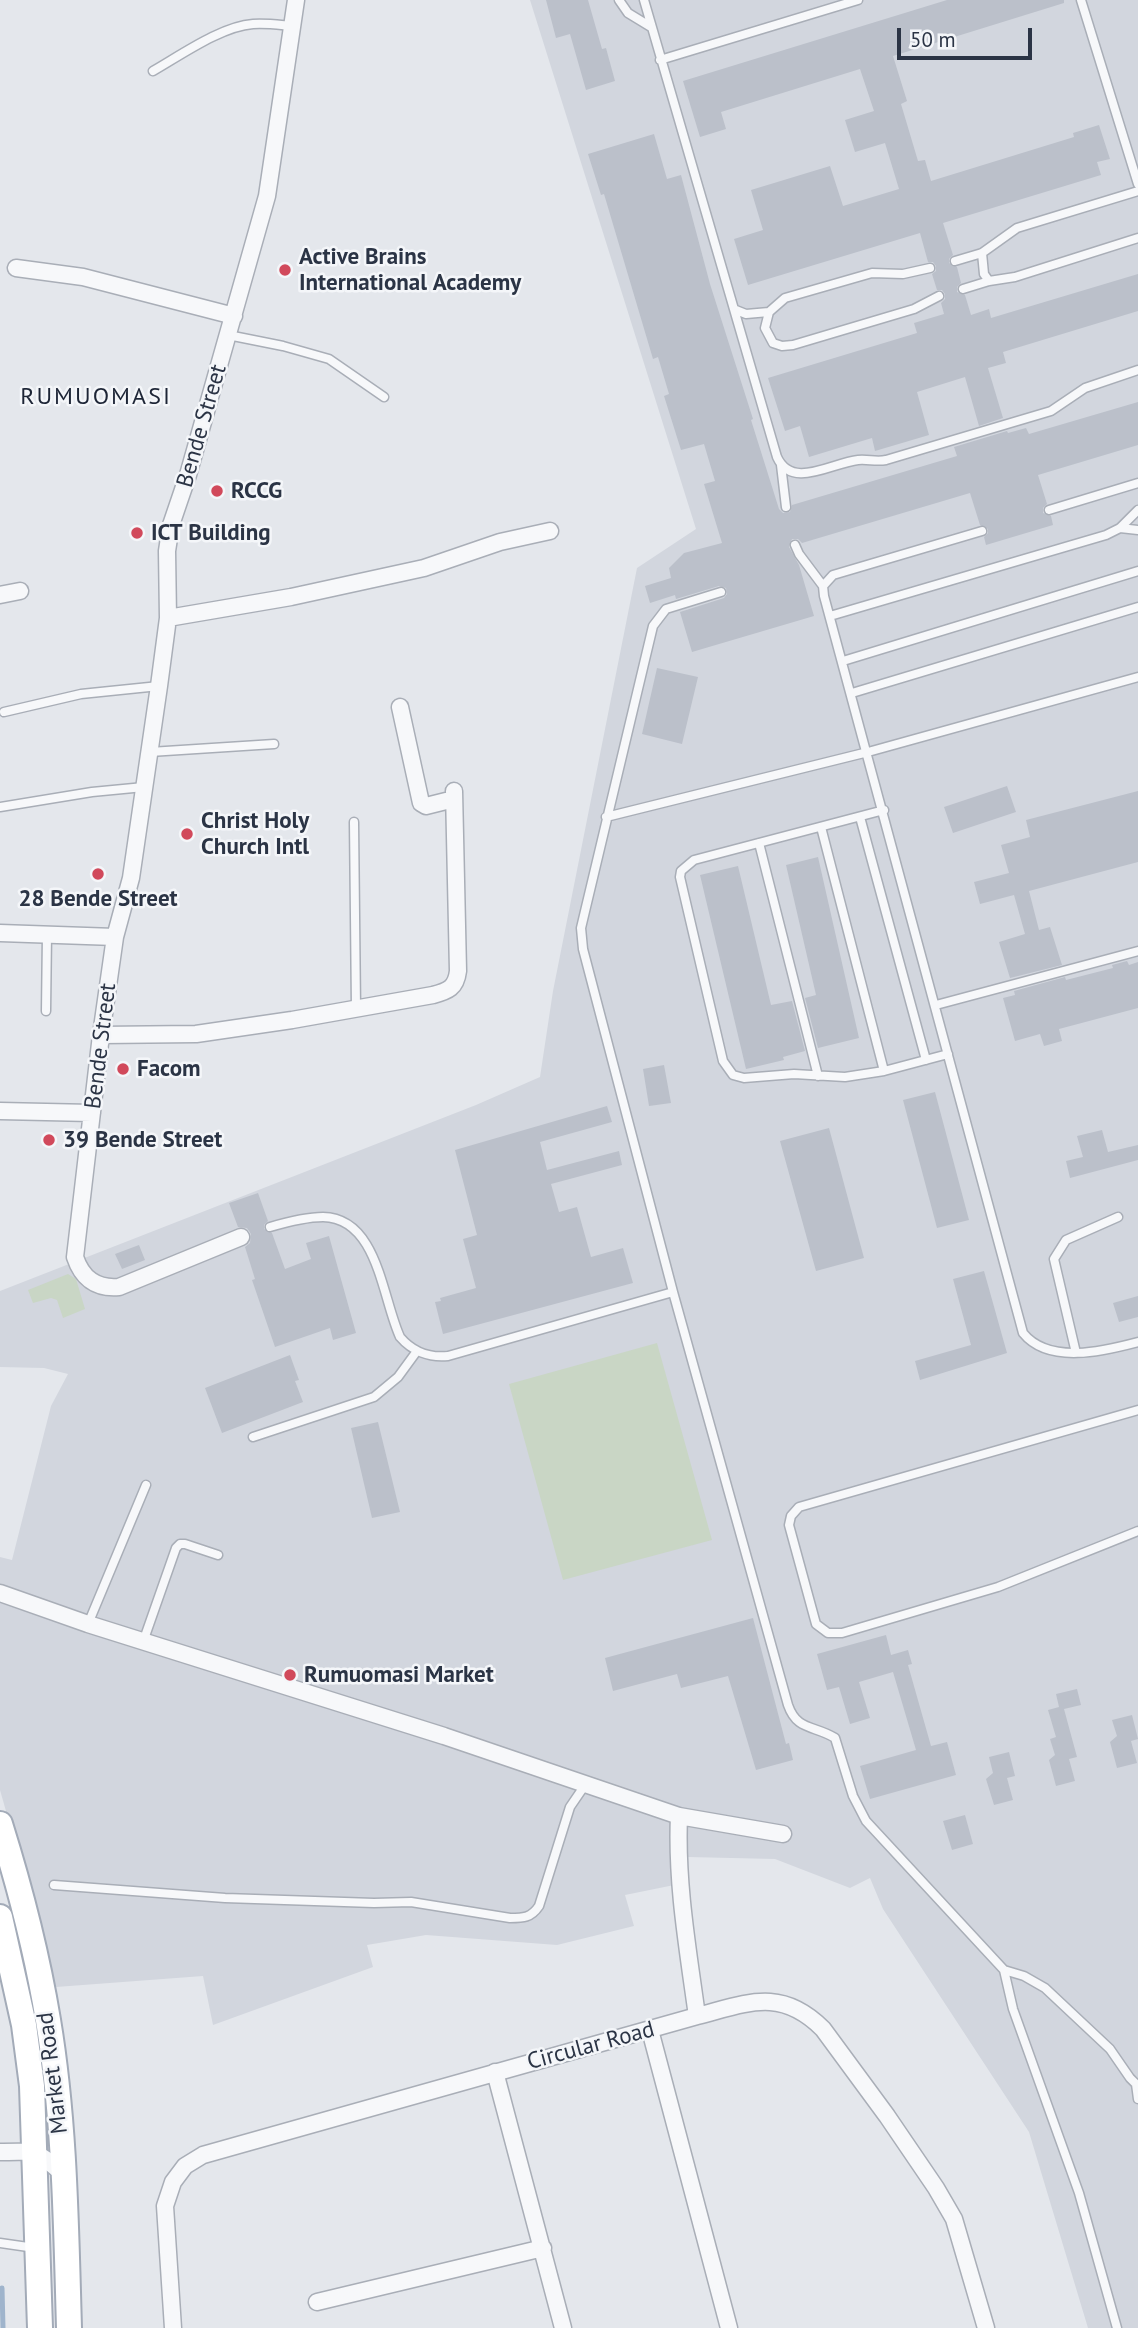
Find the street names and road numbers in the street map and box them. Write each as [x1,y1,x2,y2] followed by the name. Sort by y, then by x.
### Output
[171,361,233,491] street label: Bende Street
[80,981,122,1111] street label: Bende Street
[32,2011,74,2135] street label: Market Road
[524,2016,658,2076] street label: Circular Road

